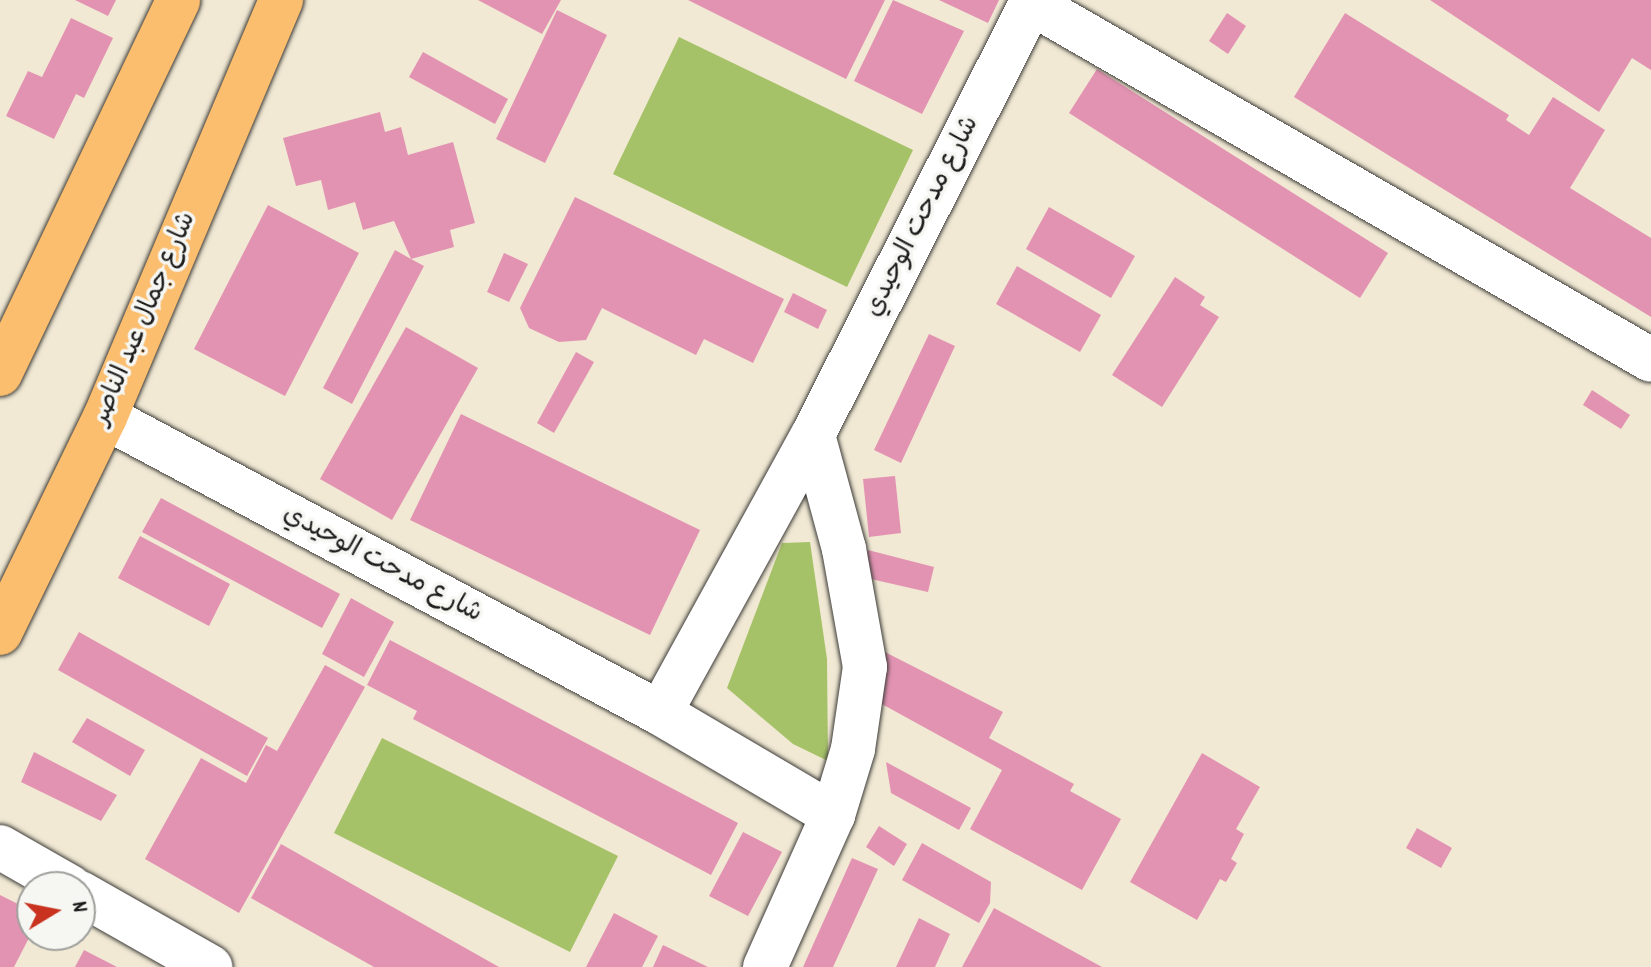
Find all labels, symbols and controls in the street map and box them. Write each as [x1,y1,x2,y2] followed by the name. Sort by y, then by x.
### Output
[859,111,987,323] street label: شارع مدحت الوحيدي
[86,208,204,430] street label: شارع جمال عبد الناصر
[277,499,487,631] street label: شارع مدحت الوحيدي
[16,871,96,951] north arrow
[62,899,94,915] text: N

